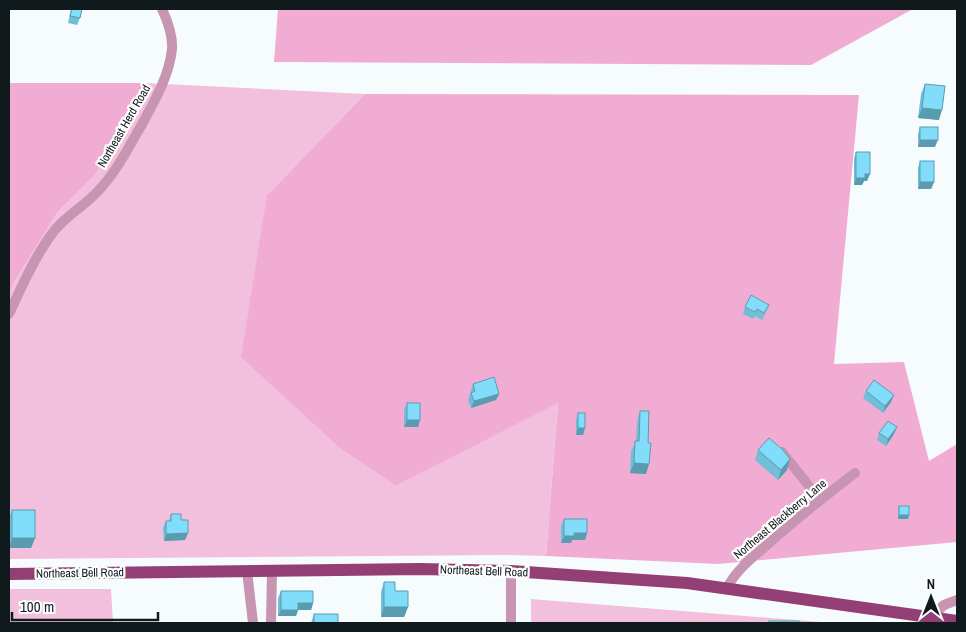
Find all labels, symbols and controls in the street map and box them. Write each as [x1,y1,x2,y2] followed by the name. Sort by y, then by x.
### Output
[94,82,154,170] street label: Northeast Herd Road
[730,475,830,563] street label: Northeast Blackberry Lane
[440,561,528,581] street label: Northeast Bell Road
[36,564,124,582] street label: Northeast Bell Road
[906,572,956,622] north arrow
[927,575,935,593] text: N
[12,590,159,622] scale bar
[20,596,54,617] text: 100 m

